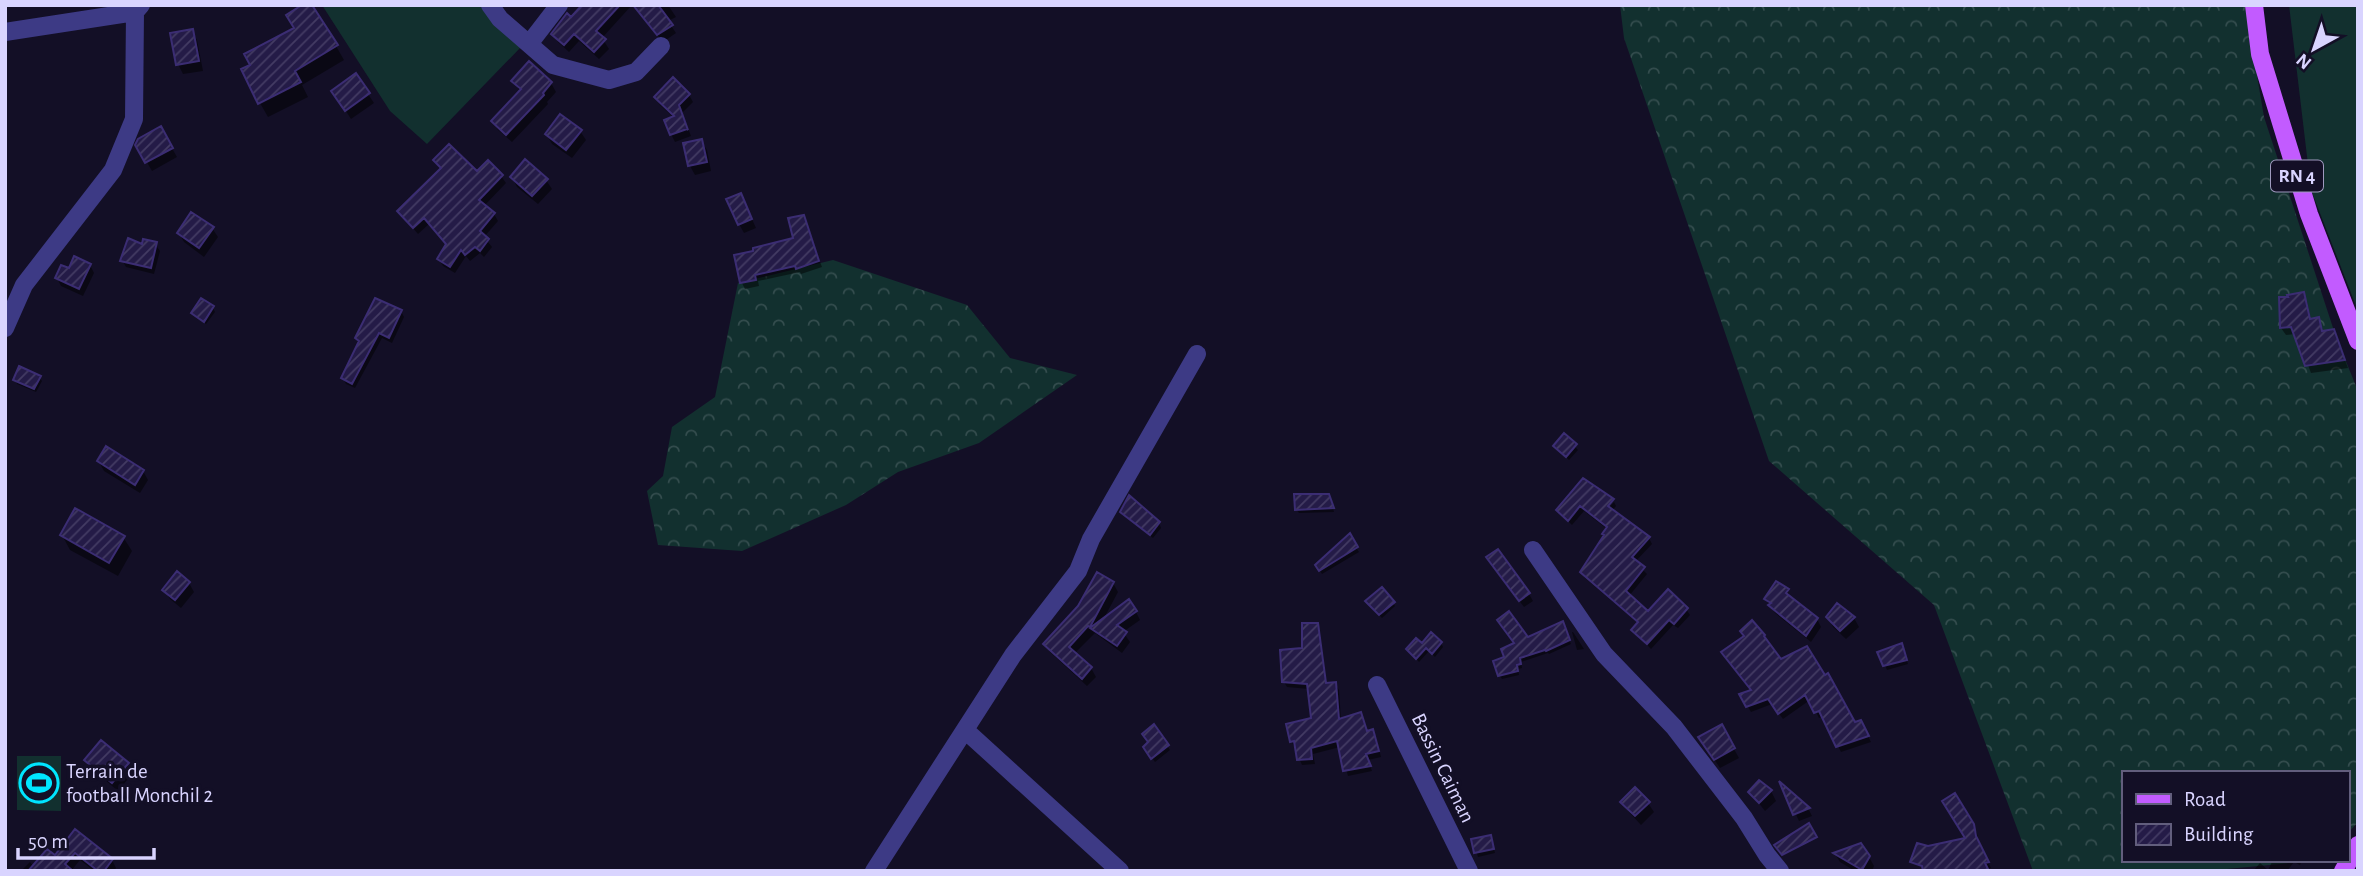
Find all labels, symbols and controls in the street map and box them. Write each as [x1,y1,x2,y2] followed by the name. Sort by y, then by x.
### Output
[2279,14,2349,84] north arrow
[2293,49,2315,72] text: N
[2271,160,2323,192] road number: RN 4
[1408,710,1478,826] street label: Bassin Caiman
[66,761,213,806] place label: Terrain de football Monchil 2
[18,762,60,804] sports icon: Terrain de football Monchil 2
[2122,771,2349,862] legend
[2184,789,2226,810] text: Road
[18,816,154,860] scale bar
[2184,824,2254,845] text: Building
[28,831,68,852] text: 50 m

